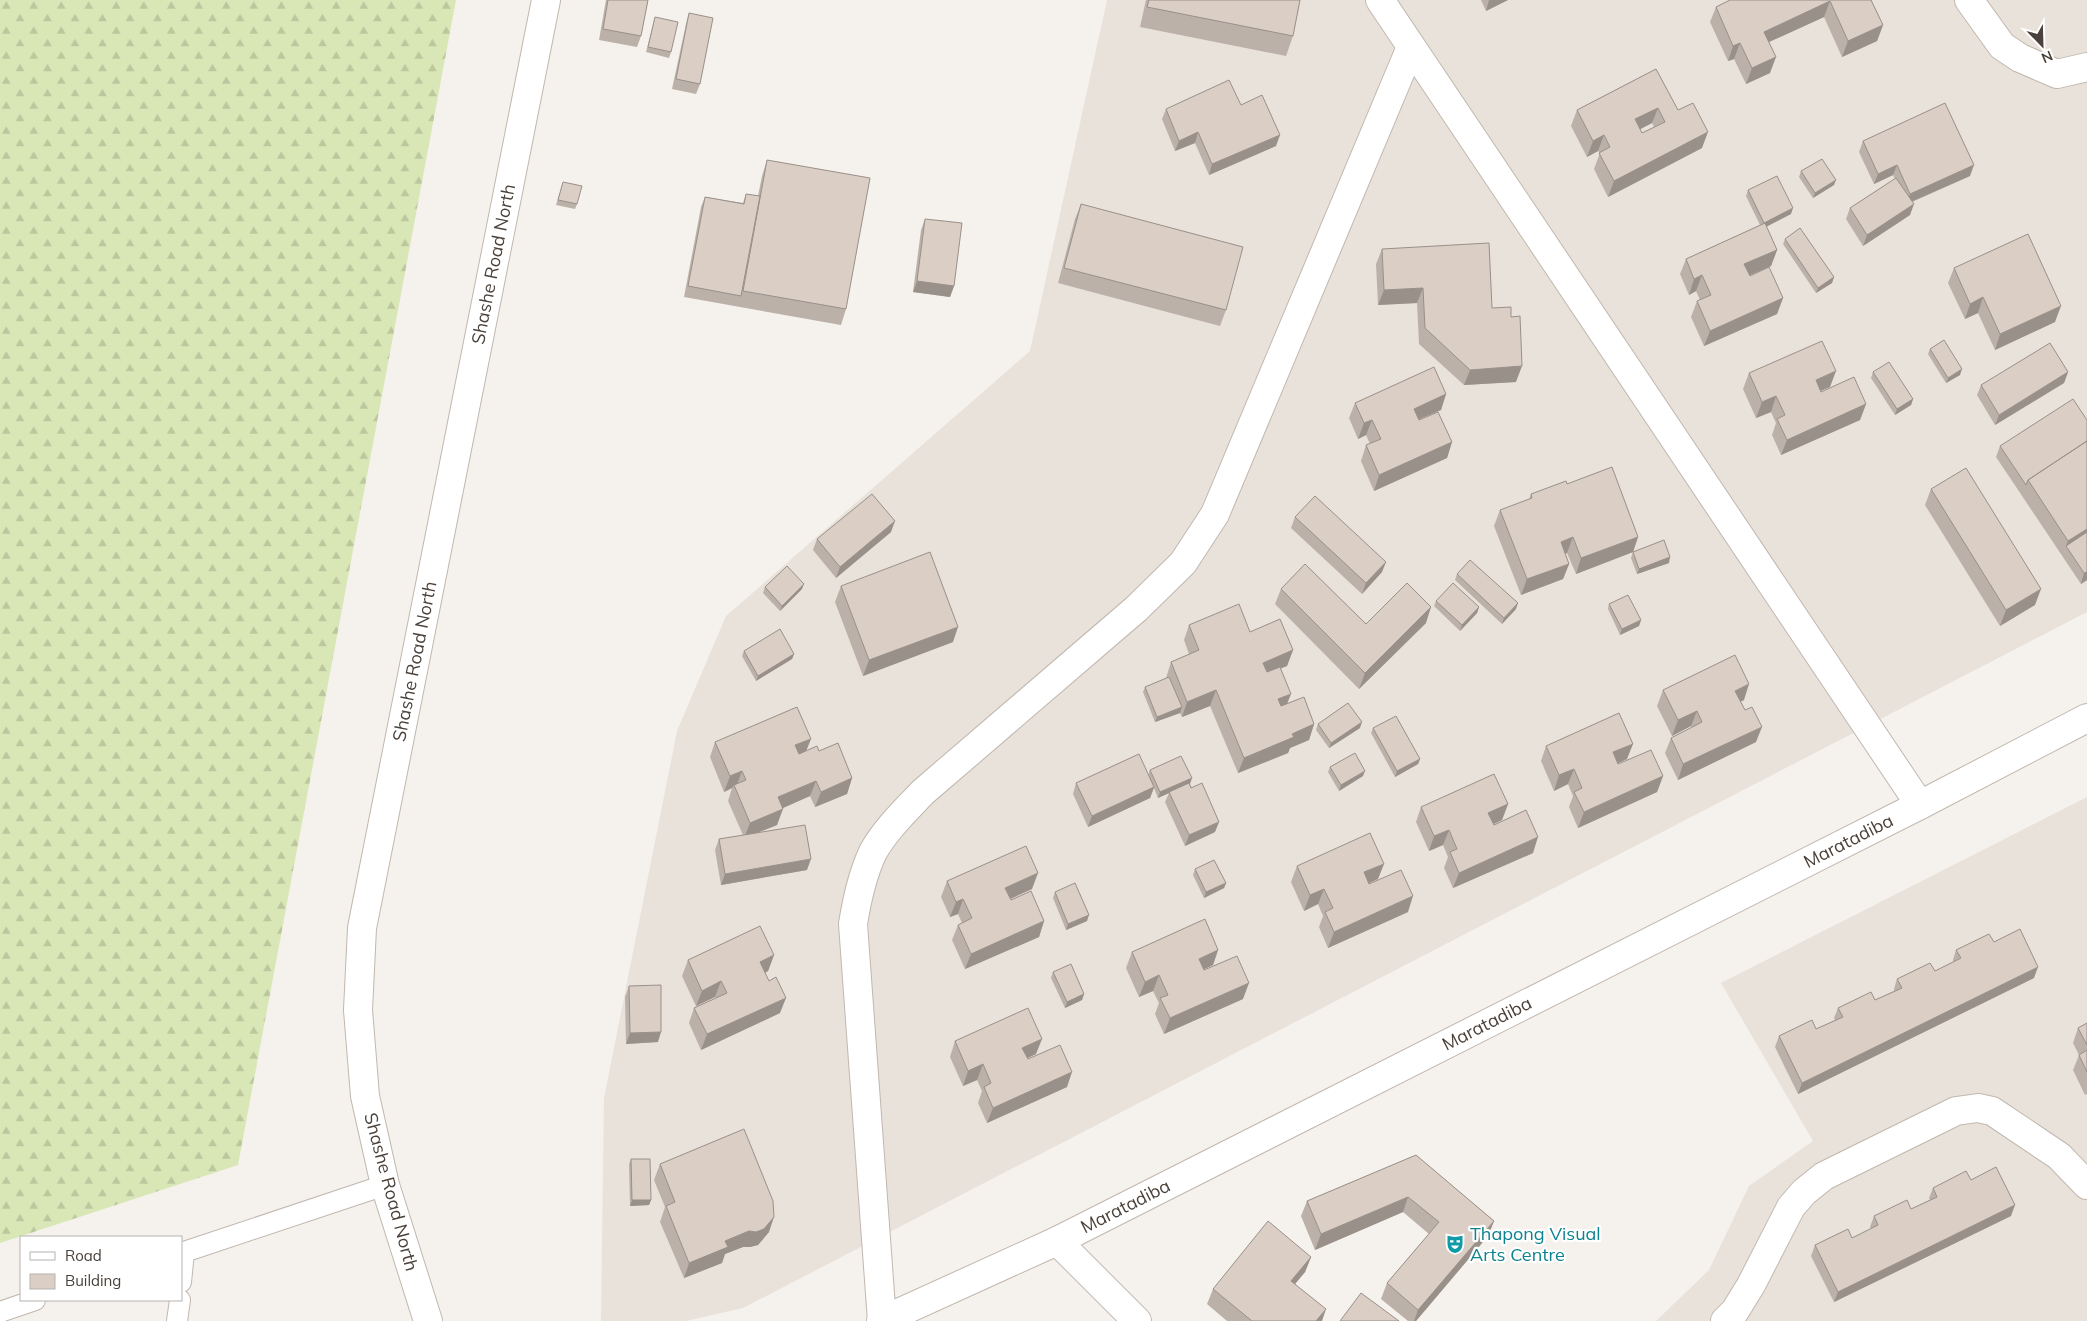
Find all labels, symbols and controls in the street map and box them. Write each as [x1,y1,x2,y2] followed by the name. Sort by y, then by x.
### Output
[2017,20,2067,70] north arrow
[2039,47,2055,67] text: N
[466,182,520,346] street label: Shashe Road North
[387,579,442,744] street label: Shashe Road North
[1800,809,1897,873] street label: Maratadiba
[1438,991,1535,1056] street label: Maratadiba
[359,1110,424,1274] street label: Shashe Road North
[1077,1174,1174,1238] street label: Maratadiba
[1470,1222,1601,1266] place label: Thapong Visual Arts Centre
[1444,1233,1466,1255] theatre icon: Thapong Visual Arts Centre
[20,1236,182,1301] legend
[65,1246,102,1265] text: Road
[65,1271,121,1290] text: Building

